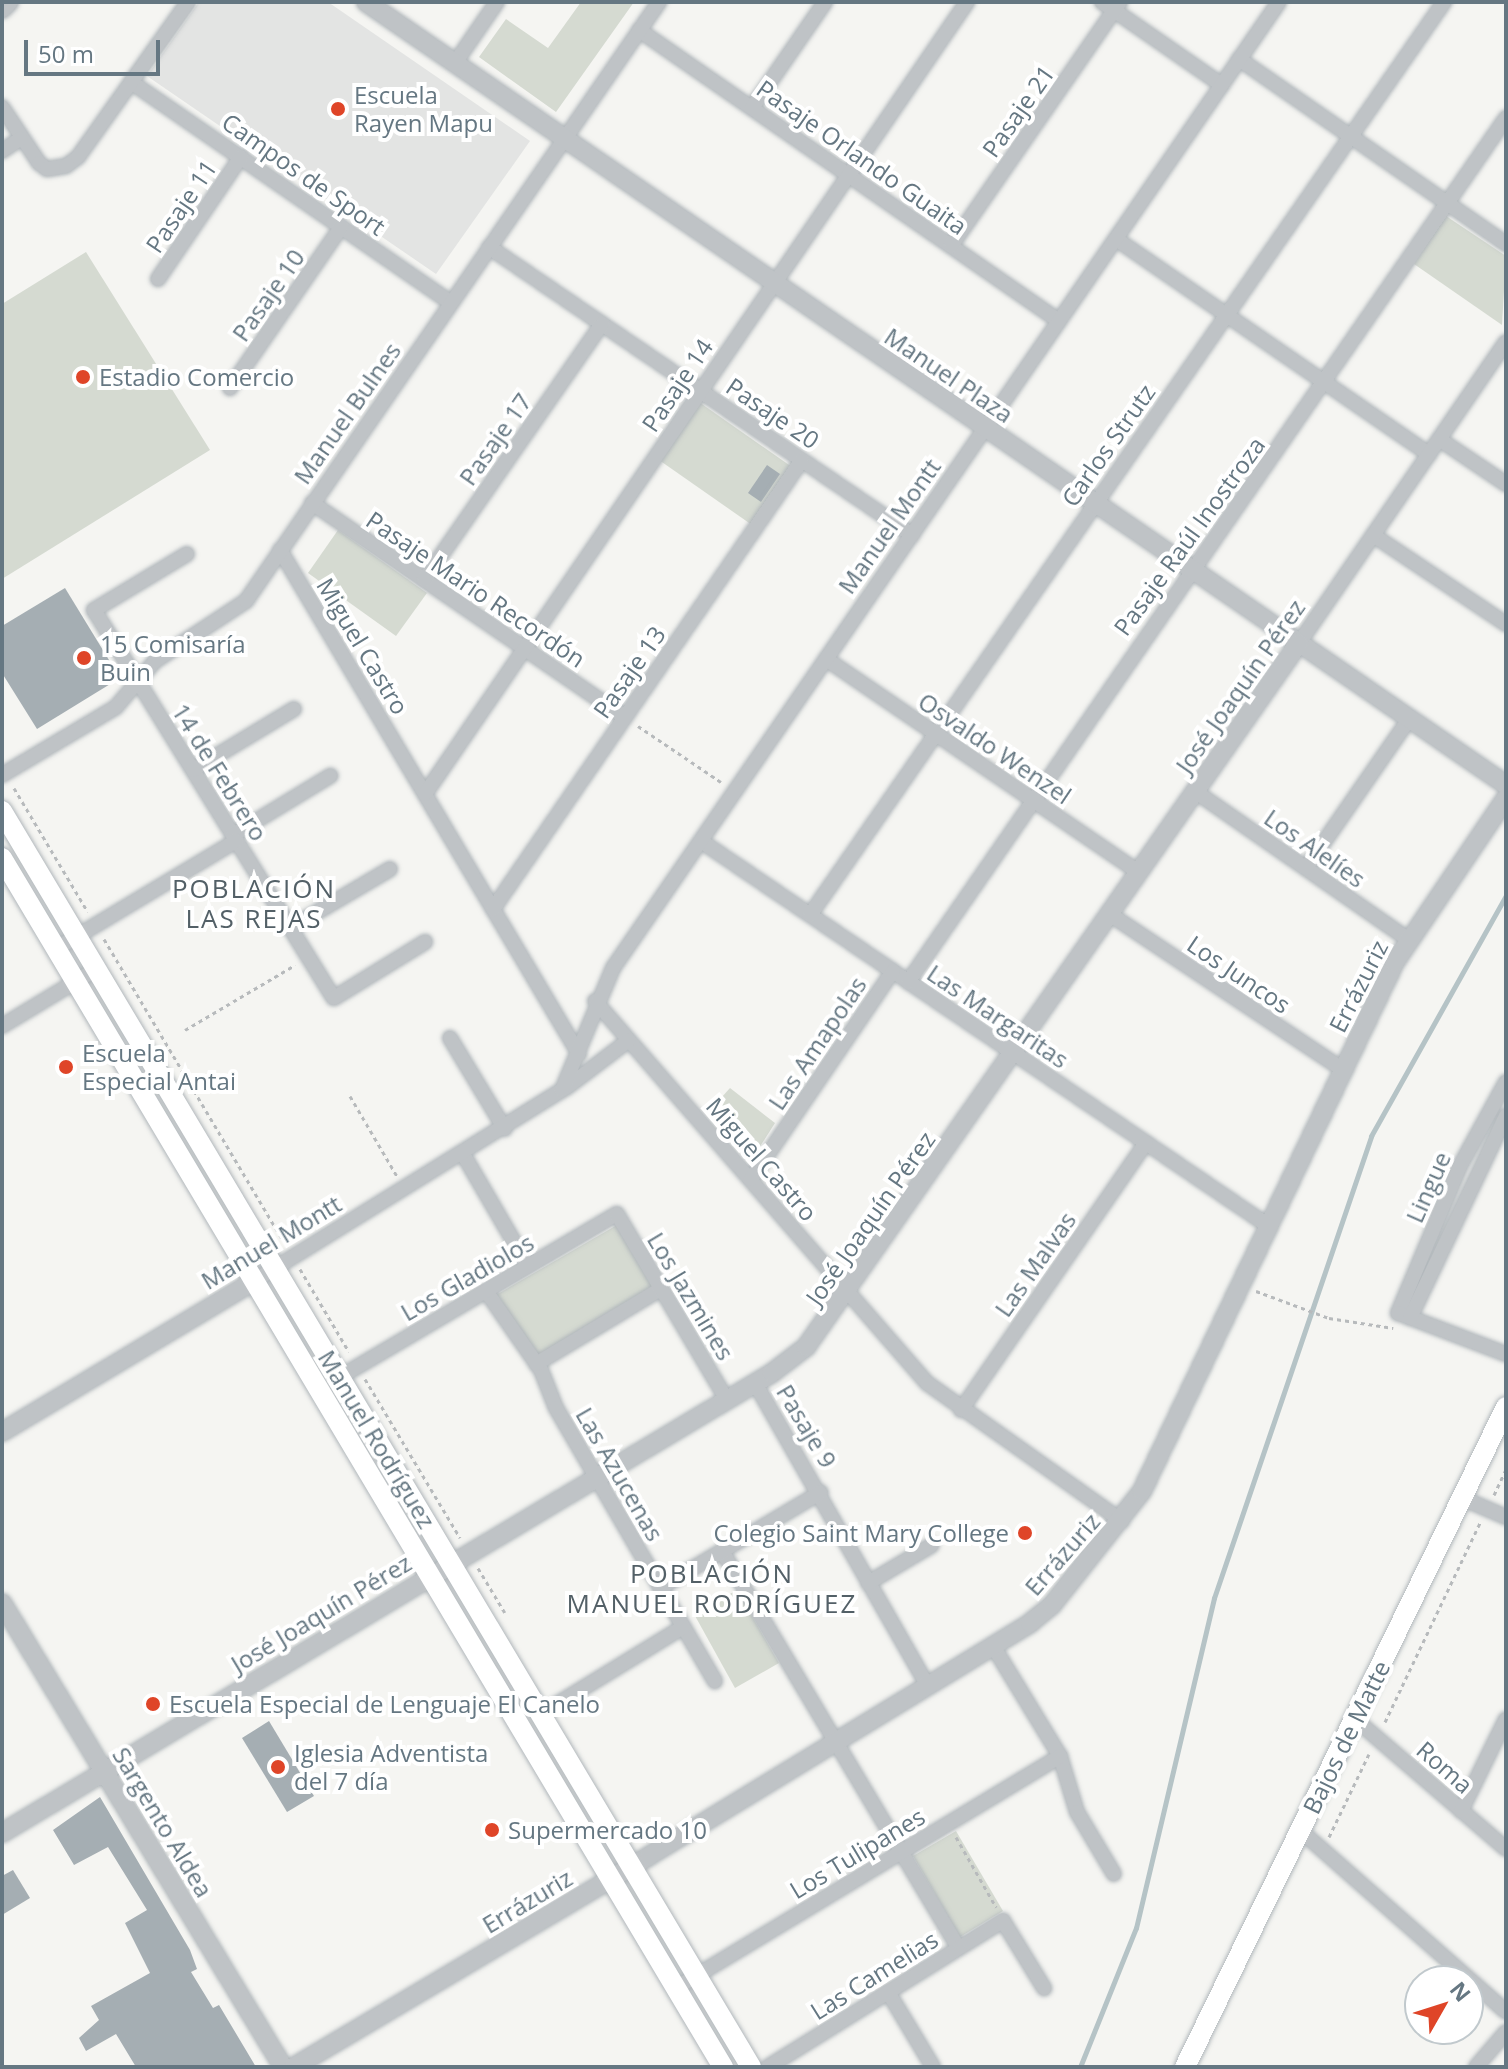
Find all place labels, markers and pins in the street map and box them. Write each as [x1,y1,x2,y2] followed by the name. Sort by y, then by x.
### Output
[354,81,493,137] place label: Escuela Rayen Mapu
[329,100,347,118] marker: Escuela Rayen Mapu
[99,363,294,391] place label: Estadio Comercio
[74,368,92,386] marker: Estadio Comercio
[100,630,245,686] place label: 15 Comisaría Buin
[75,649,93,667] marker: 15 Comisaría Buin
[82,1039,236,1095] place label: Escuela Especial Antai
[57,1058,75,1076] marker: Escuela Especial Antai
[713,1519,1009,1547] place label: Colegio Saint Mary College
[1016,1524,1034,1542] marker: Colegio Saint Mary College
[169,1690,600,1718] place label: Escuela Especial de Lenguaje El Canelo
[144,1695,162,1713] marker: Escuela Especial de Lenguaje El Canelo
[294,1739,488,1795] place label: Iglesia Adventista del 7 día
[269,1758,287,1776] marker: Iglesia Adventista del 7 día
[508,1816,707,1844] place label: Supermercado 10
[483,1821,501,1839] marker: Supermercado 10

